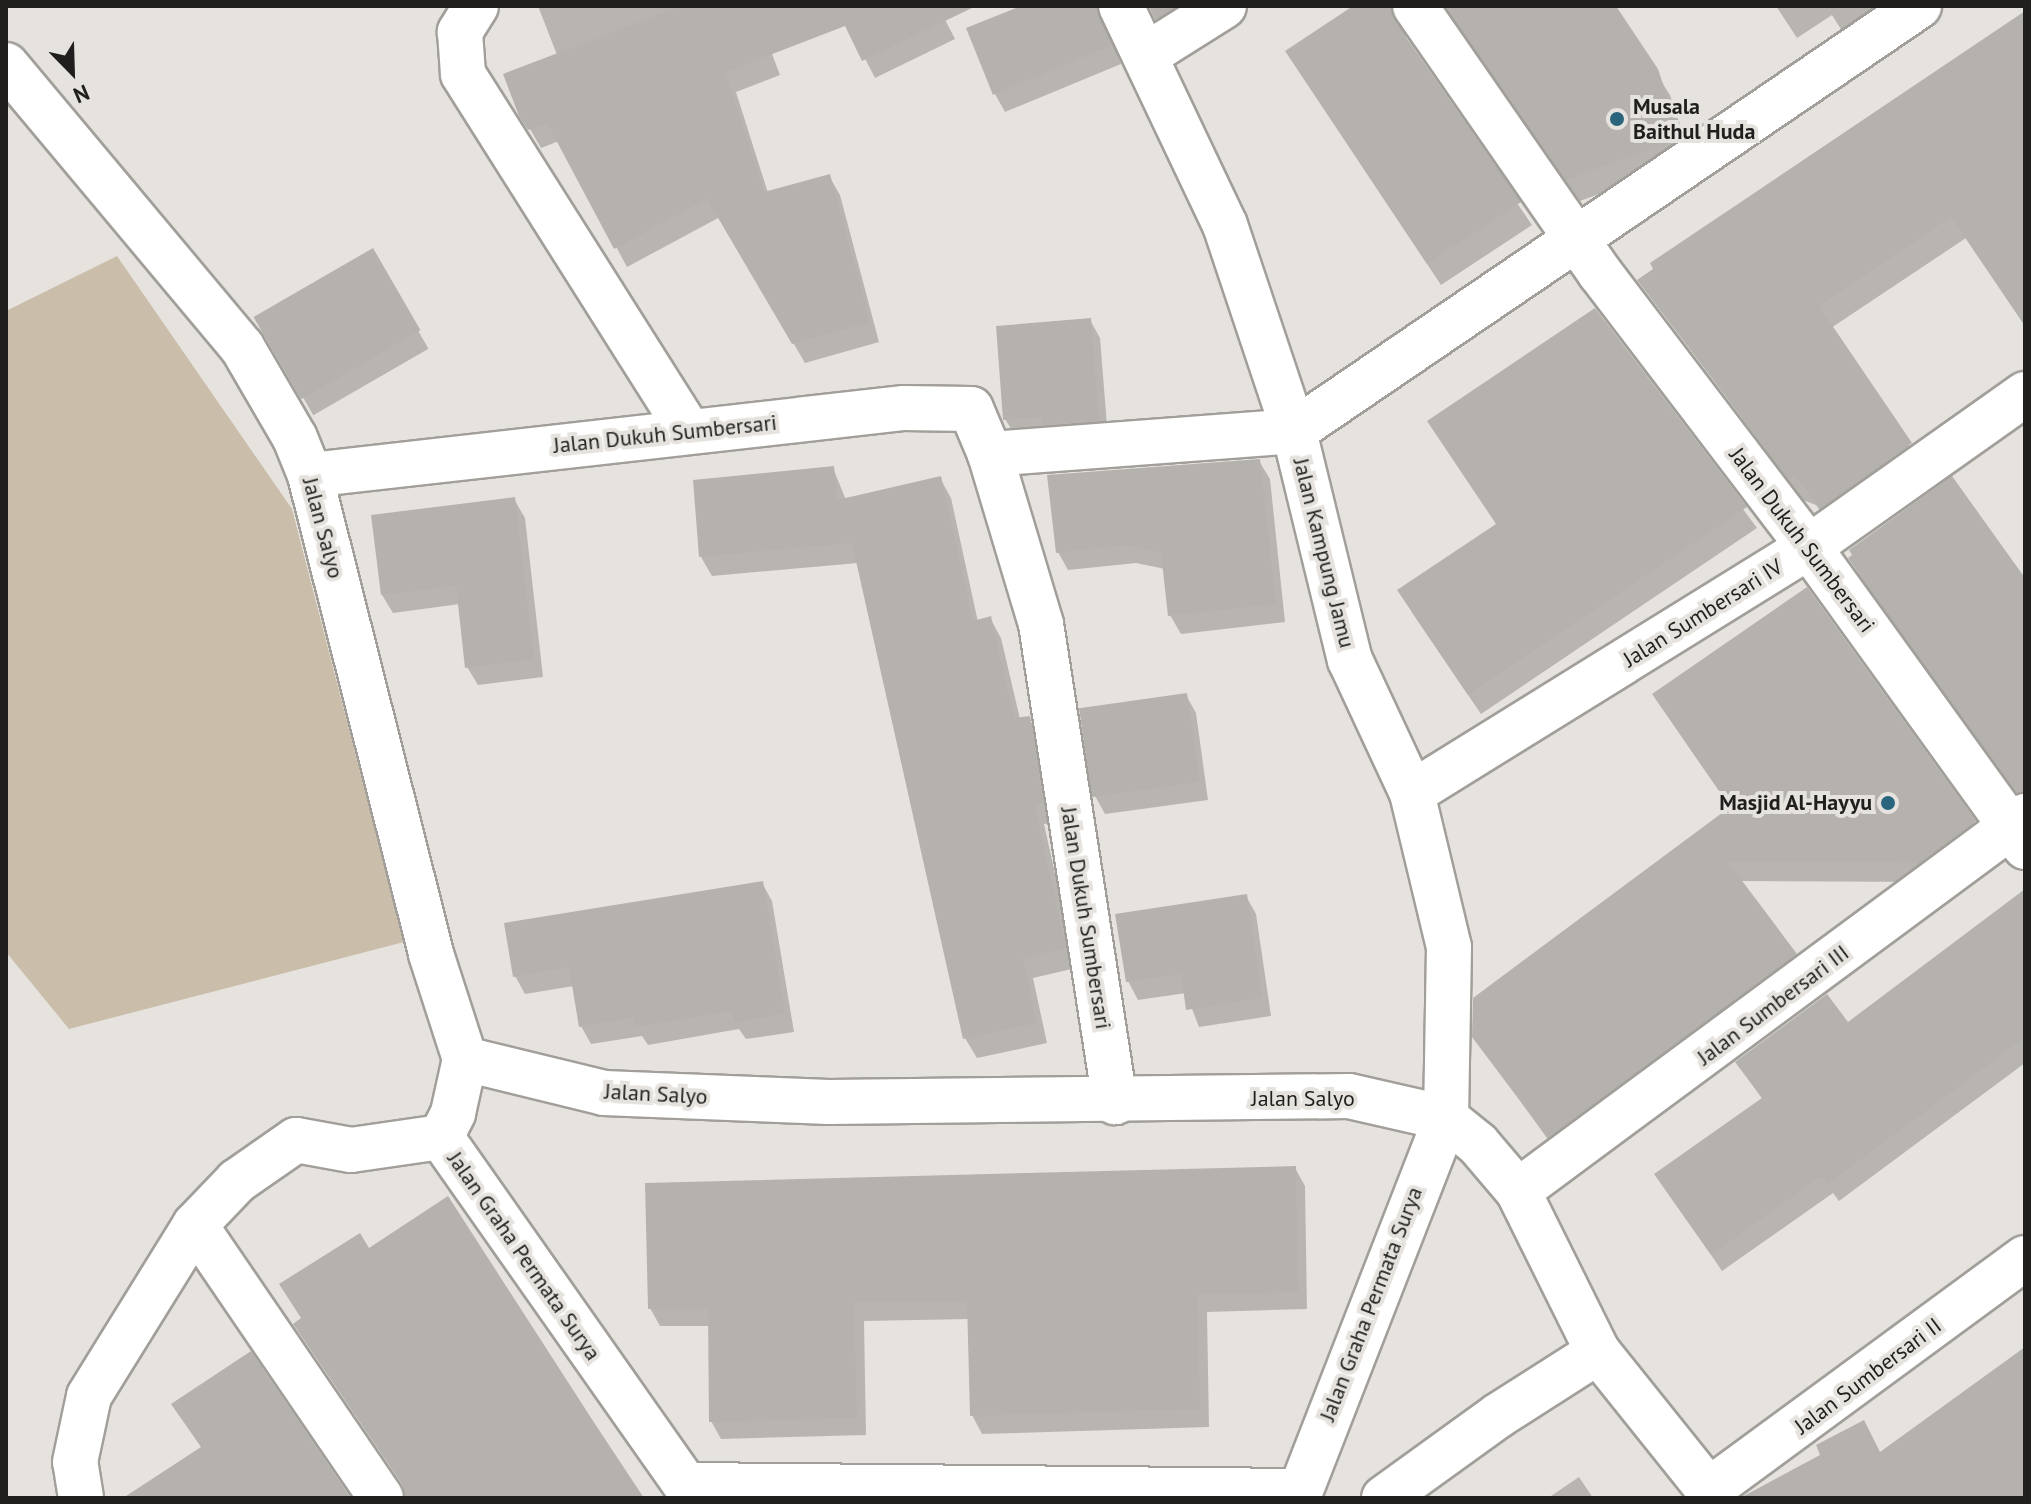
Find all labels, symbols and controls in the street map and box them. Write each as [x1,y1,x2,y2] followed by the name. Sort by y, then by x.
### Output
[32,32,112,112] north arrow
[69,78,94,110] text: N
[1633,93,1755,144] place label: Musala Baithul Huda
[1608,110,1626,128] marker: Musala Baithul Huda
[552,409,778,459] street label: Jalan Dukuh Sumbersari
[1724,442,1880,638] street label: Jalan Dukuh Sumbersari
[1288,455,1360,651] street label: Jalan Kampung Jamu
[297,475,349,581] street label: Jalan Salyo
[1618,553,1788,673] street label: Jalan Sumbersari IV
[1718,790,1872,816] place label: Masjid Al-Hayyu
[1879,794,1897,812] marker: Masjid Al-Hayyu
[1055,805,1117,1031] street label: Jalan Dukuh Sumbersari
[1692,939,1854,1071] street label: Jalan Sumbersari III
[604,1078,708,1110] street label: Jalan Salyo
[1251,1086,1355,1112] street label: Jalan Salyo
[442,1147,606,1365] street label: Jalan Graha Permata Surya
[1314,1183,1428,1425] street label: Jalan Graha Permata Surya
[1789,1312,1947,1440] street label: Jalan Sumbersari II

